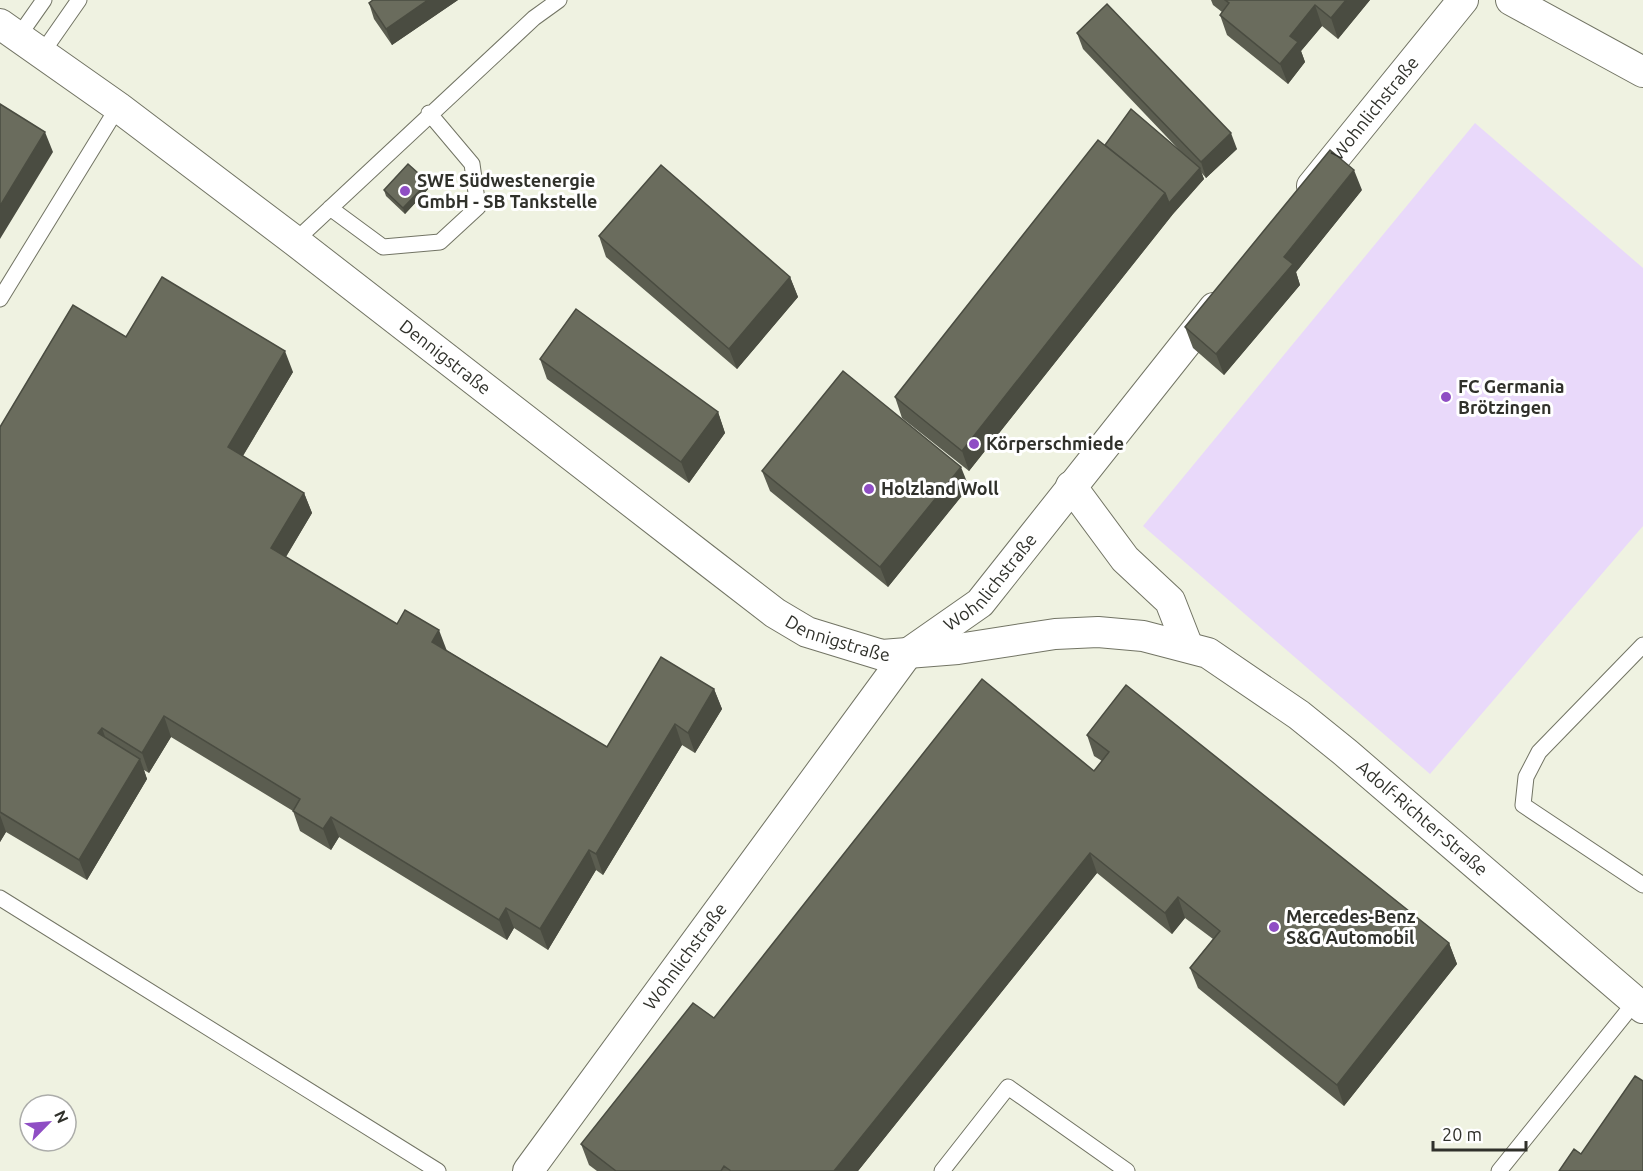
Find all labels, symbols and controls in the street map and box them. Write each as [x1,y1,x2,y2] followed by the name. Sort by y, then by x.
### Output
[1326,52,1422,163] street label: Wohnlichstraße
[417,170,597,211] place label: SWE Südwestenergie GmbH - SB Tankstelle
[398,184,412,198] marker: SWE Südwestenergie GmbH - SB Tankstelle
[396,315,495,398] street label: Dennigstraße
[1458,376,1565,417] place label: FC Germania Brötzingen
[1439,390,1453,404] marker: FC Germania Brötzingen
[986,433,1124,453] place label: Körperschmiede
[967,437,981,451] marker: Körperschmiede
[881,478,999,498] place label: Holzland Woll
[862,482,876,496] marker: Holzland Woll
[940,529,1040,634] street label: Wohnlichstraße
[782,610,890,664] street label: Dennigstraße
[1354,756,1492,879] street label: Adolf-Richter-Straße
[639,899,730,1013] street label: Wohnlichstraße
[1286,906,1416,947] place label: Mercedes-Benz S&G Automobil
[1267,920,1281,934] marker: Mercedes-Benz S&G Automobil
[18,1093,78,1153] north arrow
[51,1107,72,1126] text: N
[1433,1114,1526,1152] scale bar
[1442,1124,1482,1144] text: 20 m

